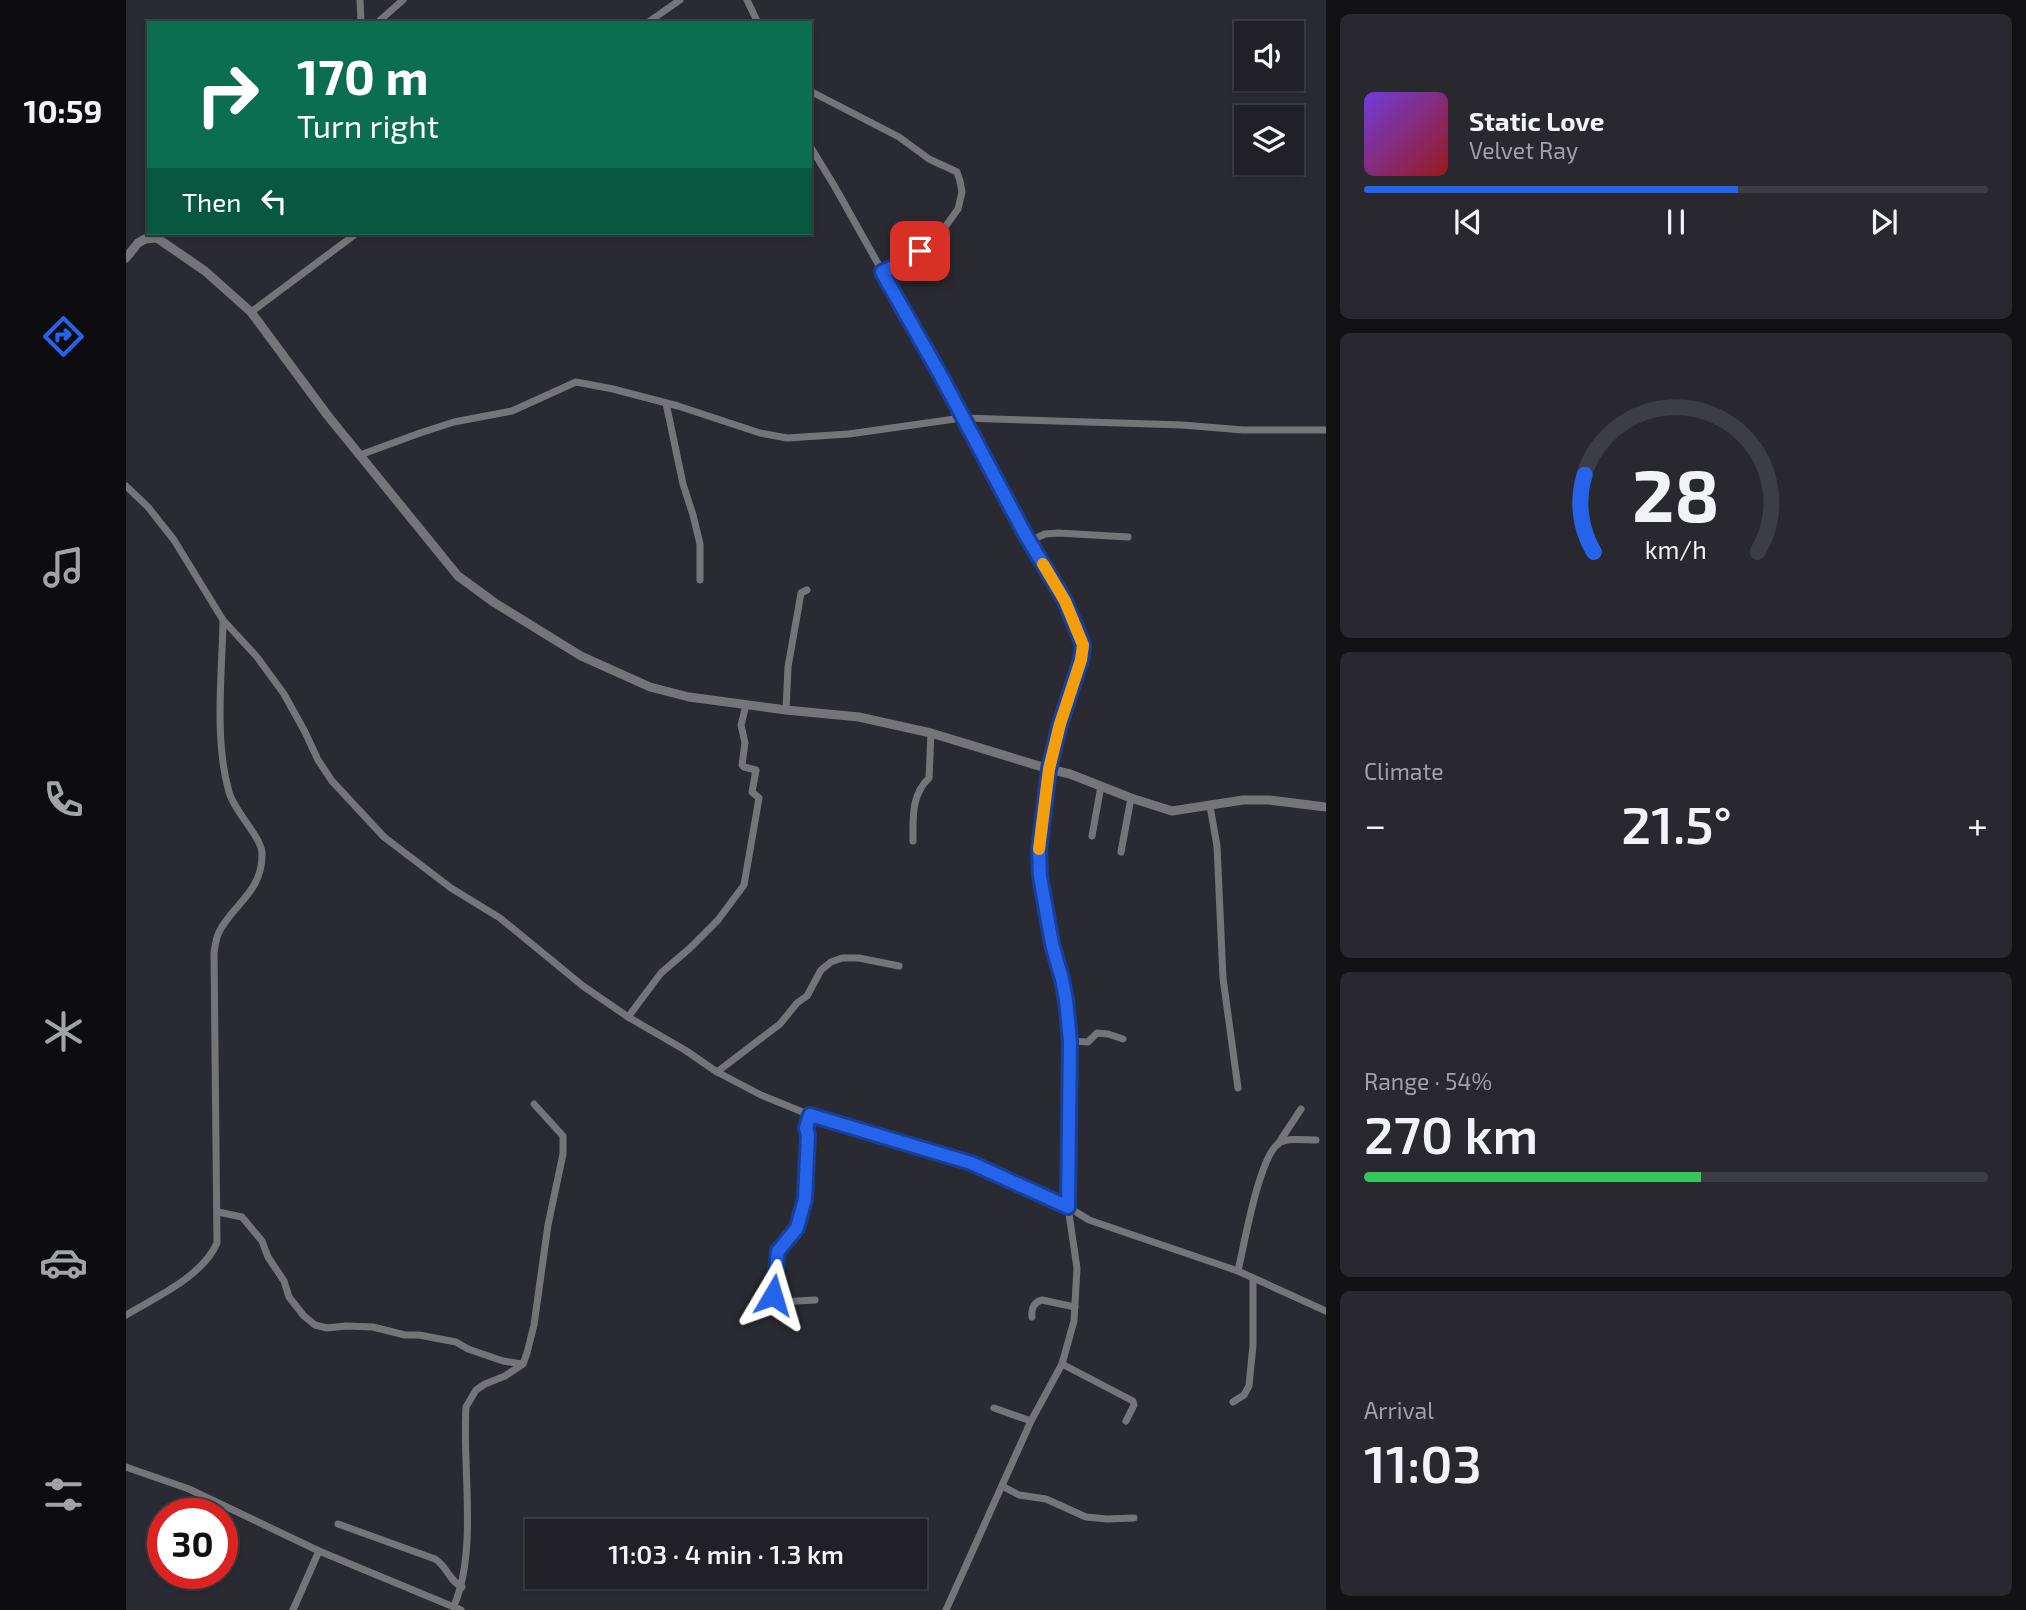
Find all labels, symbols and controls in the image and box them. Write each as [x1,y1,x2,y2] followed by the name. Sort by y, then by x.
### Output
[1234,21,1304,175] map controls
[1234,21,1304,91] button: sound
[297,46,429,105] text: 170 m
[182,49,273,140] icon: right
[24,91,102,129] text: 10:59
[1234,105,1304,175] button: layers
[1469,105,1605,136] text: Static Love
[297,106,439,144] text: Turn right
[1469,136,1578,164] text: Velvet Ray
[255,182,293,220] icon: left
[182,186,241,217] text: Then
[1449,203,1487,241] icon: previous
[1657,203,1695,241] icon: pause
[1865,203,1903,241] icon: next
[890,221,950,281] pin
[901,232,939,270] icon: arrive
[39,312,88,361] icon: directions
[1632,449,1720,537] text: 28
[1645,534,1707,564] text: km/h
[39,543,88,592] icon: music
[1364,757,1444,785] text: Climate
[39,775,88,824] icon: phone
[1621,792,1732,854] text: 21.5°
[1364,801,1386,847] text: −
[1967,801,1988,847] text: +
[39,1007,88,1056] icon: climate
[1364,1067,1492,1095] text: Range · 54%
[1364,1102,1538,1164] text: 270 km
[39,1238,88,1287] icon: car
[736,1258,810,1332] position arrow
[1364,1396,1434,1424] text: Arrival
[1364,1431,1482,1493] text: 11:03
[39,1470,88,1519] icon: filters
[147,1498,238,1589] speed limit sign: 30
[608,1538,844,1569] text: 11:03 · 4 min · 1.3 km

